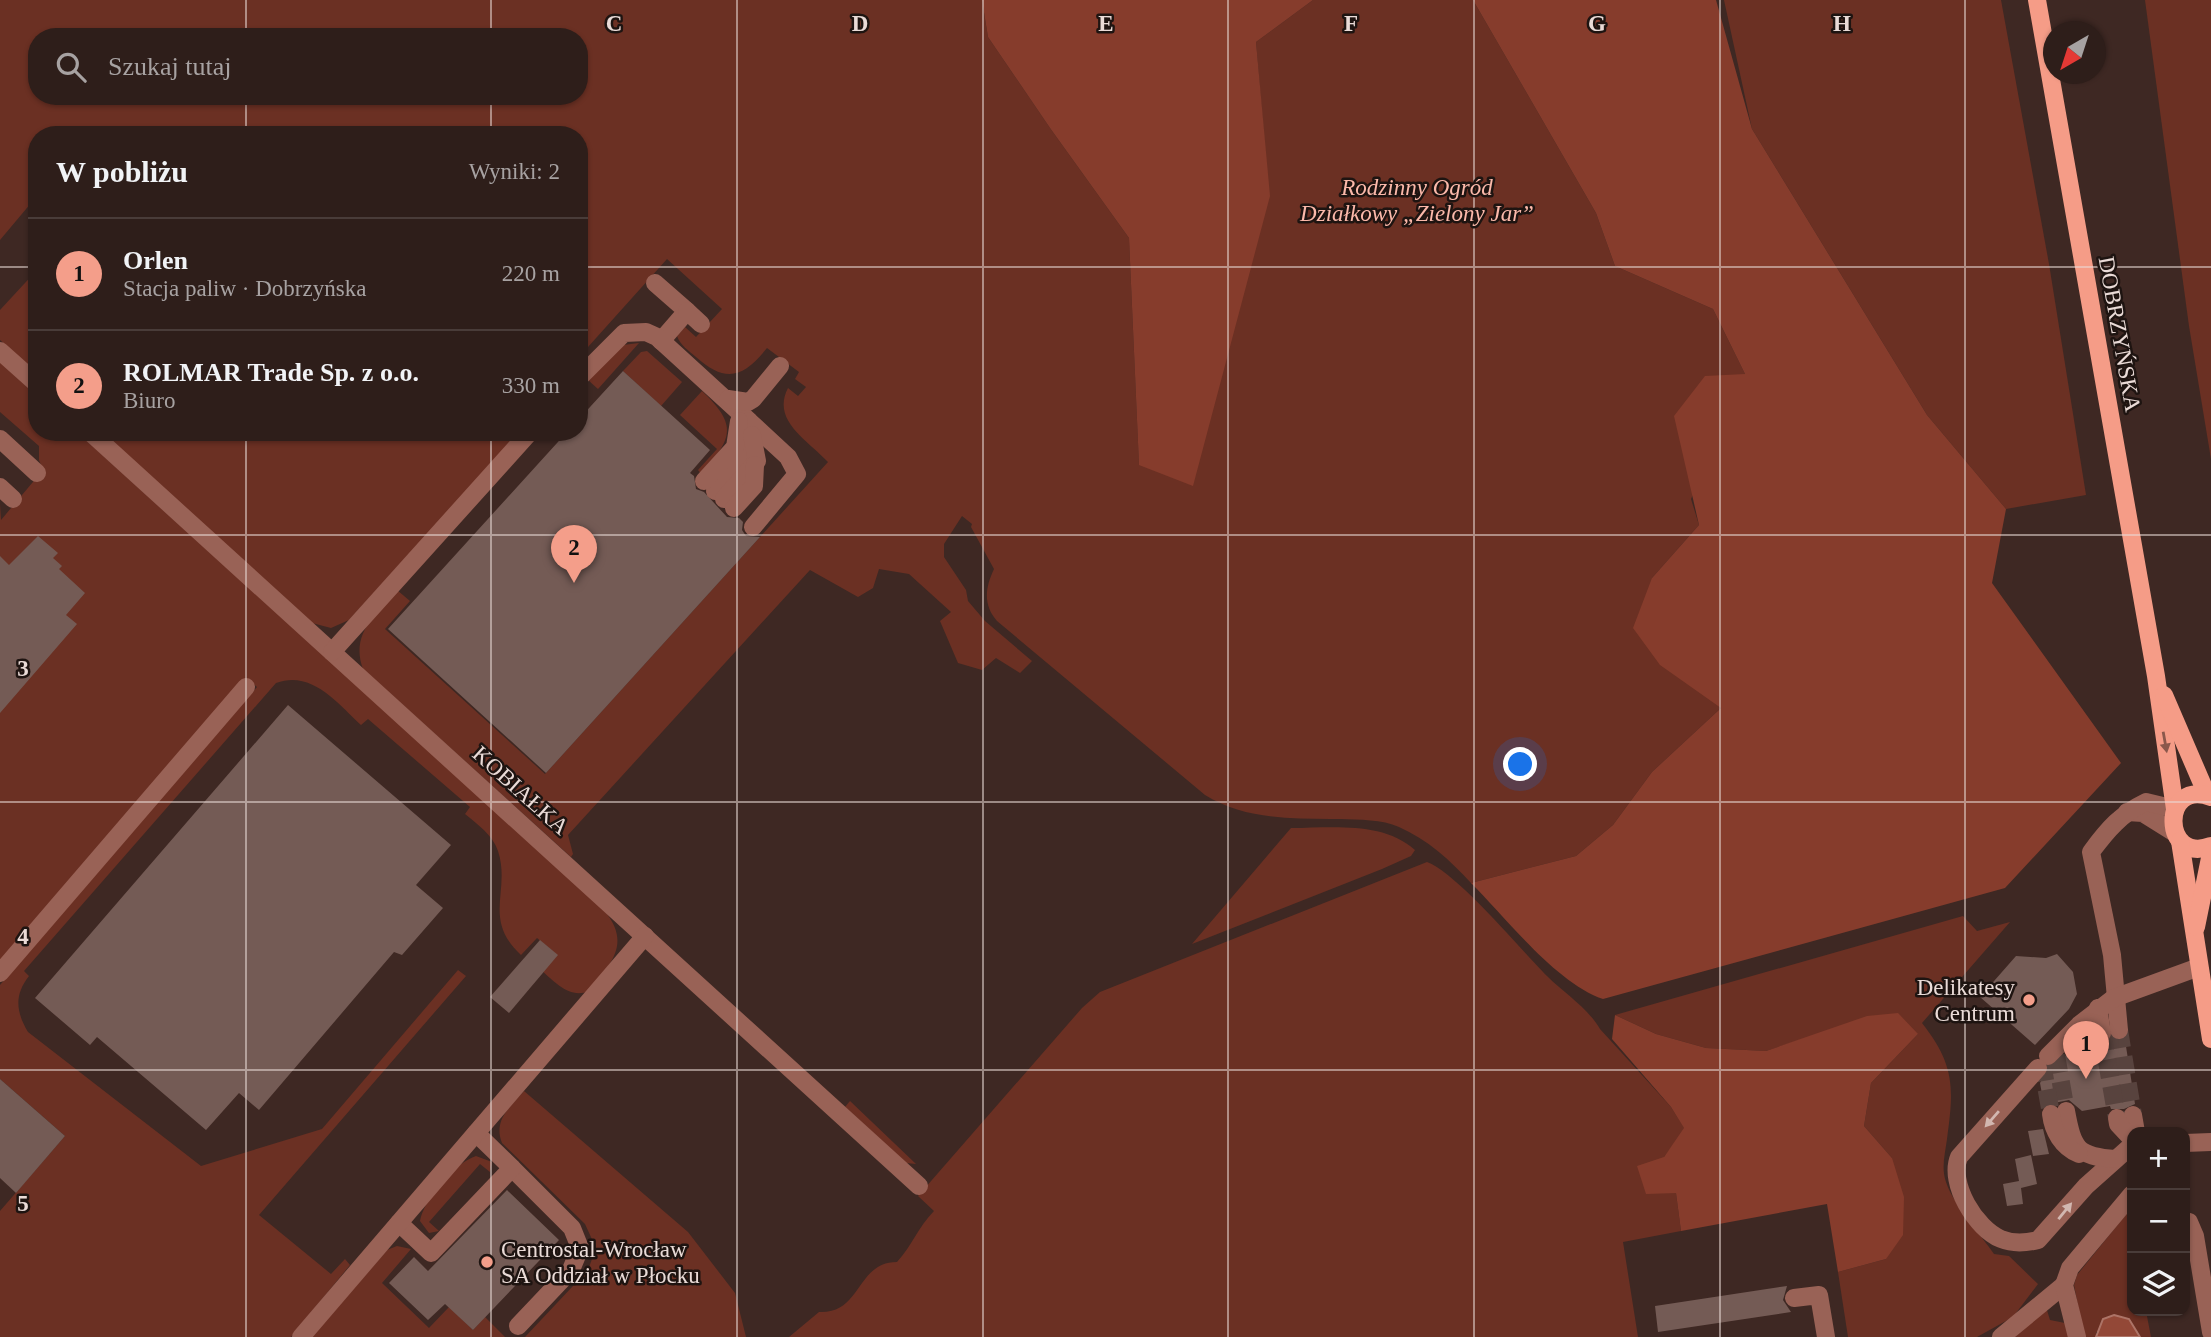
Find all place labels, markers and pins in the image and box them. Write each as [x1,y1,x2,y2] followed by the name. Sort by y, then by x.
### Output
[551,525,597,583] pin: 2
[1917,975,2015,1026] place label: Delikatesy Centrum
[2021,992,2037,1008] marker: Delikatesy Centrum
[2063,1021,2109,1079] pin: 1
[501,1237,700,1288] place label: Centrostal-Wrocław SA Oddział w Płocku
[479,1254,495,1270] marker: Centrostal-Wrocław SA Oddział w Płocku

